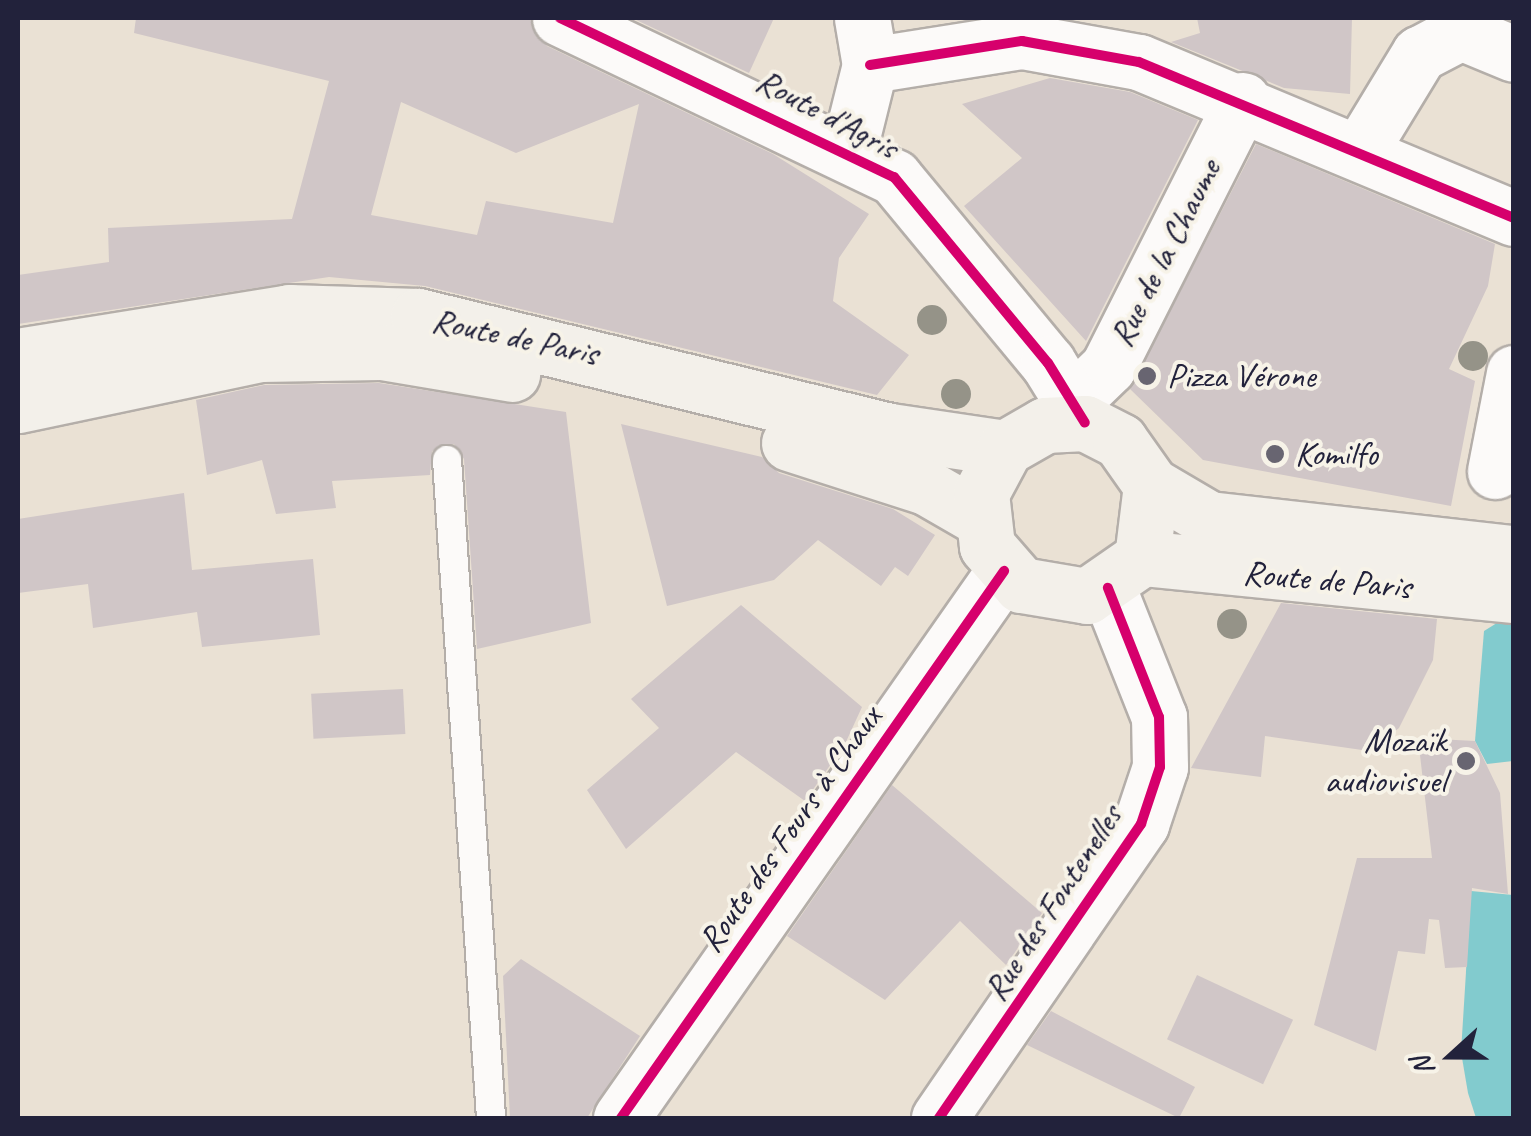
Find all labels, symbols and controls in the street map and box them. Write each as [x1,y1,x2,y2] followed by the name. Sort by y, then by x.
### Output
[749,59,905,169] street label: Route d'Agris
[1099,151,1231,355] street label: Rue de la Chaume
[427,299,603,375] street label: Route de Paris
[1167,355,1315,397] place label: Pizza Vérone
[1136,365,1158,387] marker: Pizza Vérone
[1295,433,1378,475] place label: Komilfo
[1264,443,1286,465] marker: Komilfo
[1240,552,1414,608] street label: Route de Paris
[689,698,891,960] street label: Route des Fours à Chaux
[1324,720,1446,802] place label: Mozaïk audiovisuel
[1455,750,1477,772] marker: Mozaïk audiovisuel
[974,797,1132,1009] street label: Rue des Fontenelles
[1401,1006,1501,1106] north arrow
[1403,1053,1442,1081] text: N

